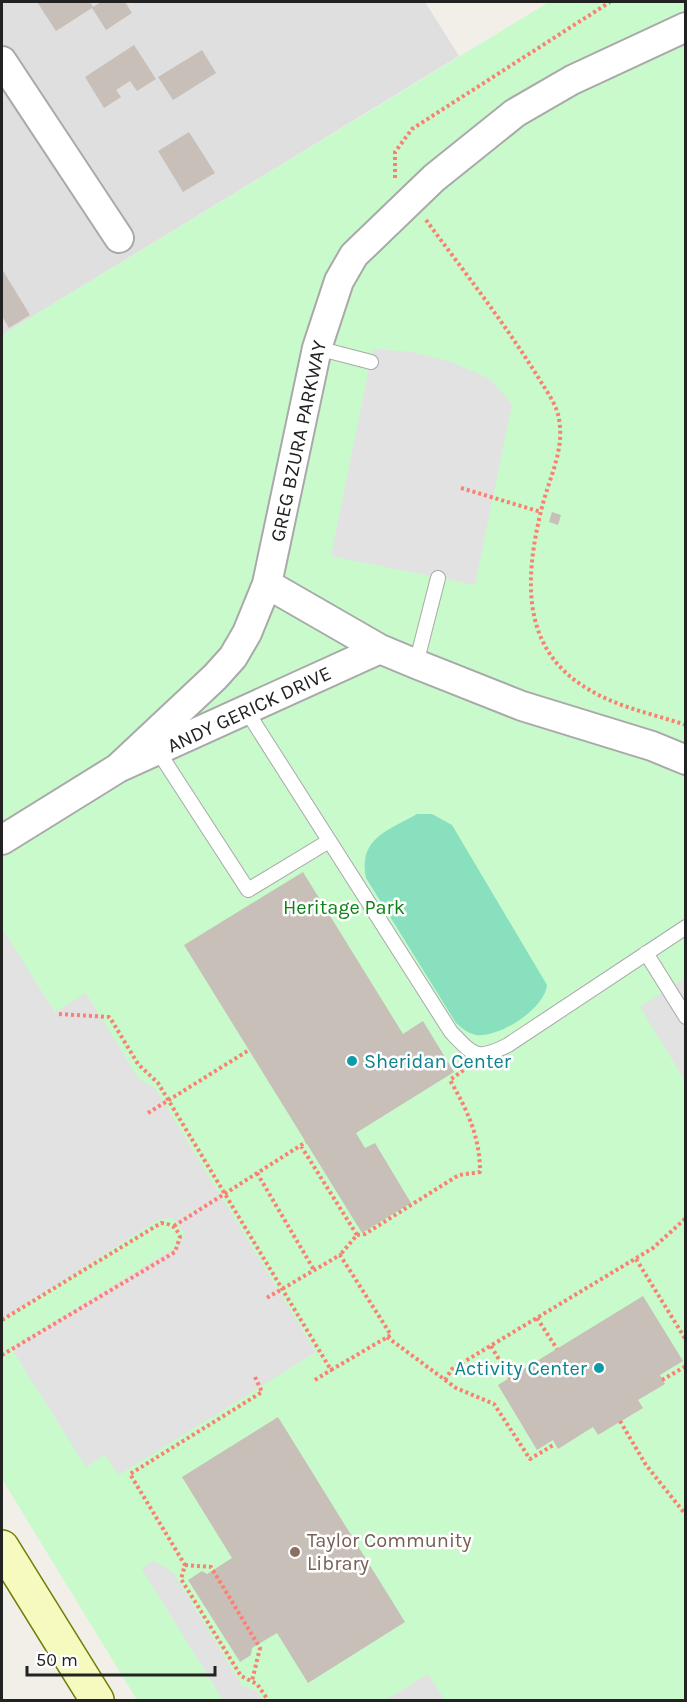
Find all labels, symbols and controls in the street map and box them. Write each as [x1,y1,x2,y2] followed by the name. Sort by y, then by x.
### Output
[266,338,331,544] street label: GREG BZURA PARKWAY
[164,661,335,758] street label: ANDY GERICK DRIVE
[283,896,405,919] park label: Heritage Park
[364,1050,512,1073] place label: Sheridan Center
[345,1054,359,1068] marker: Sheridan Center
[455,1357,588,1380] place label: Activity Center
[592,1361,606,1375] marker: Activity Center
[307,1529,472,1575] place label: Taylor Community Library
[288,1545,302,1559] marker: Taylor Community Library
[27,1639,214,1677] scale bar
[36,1649,78,1671] text: 50 m

